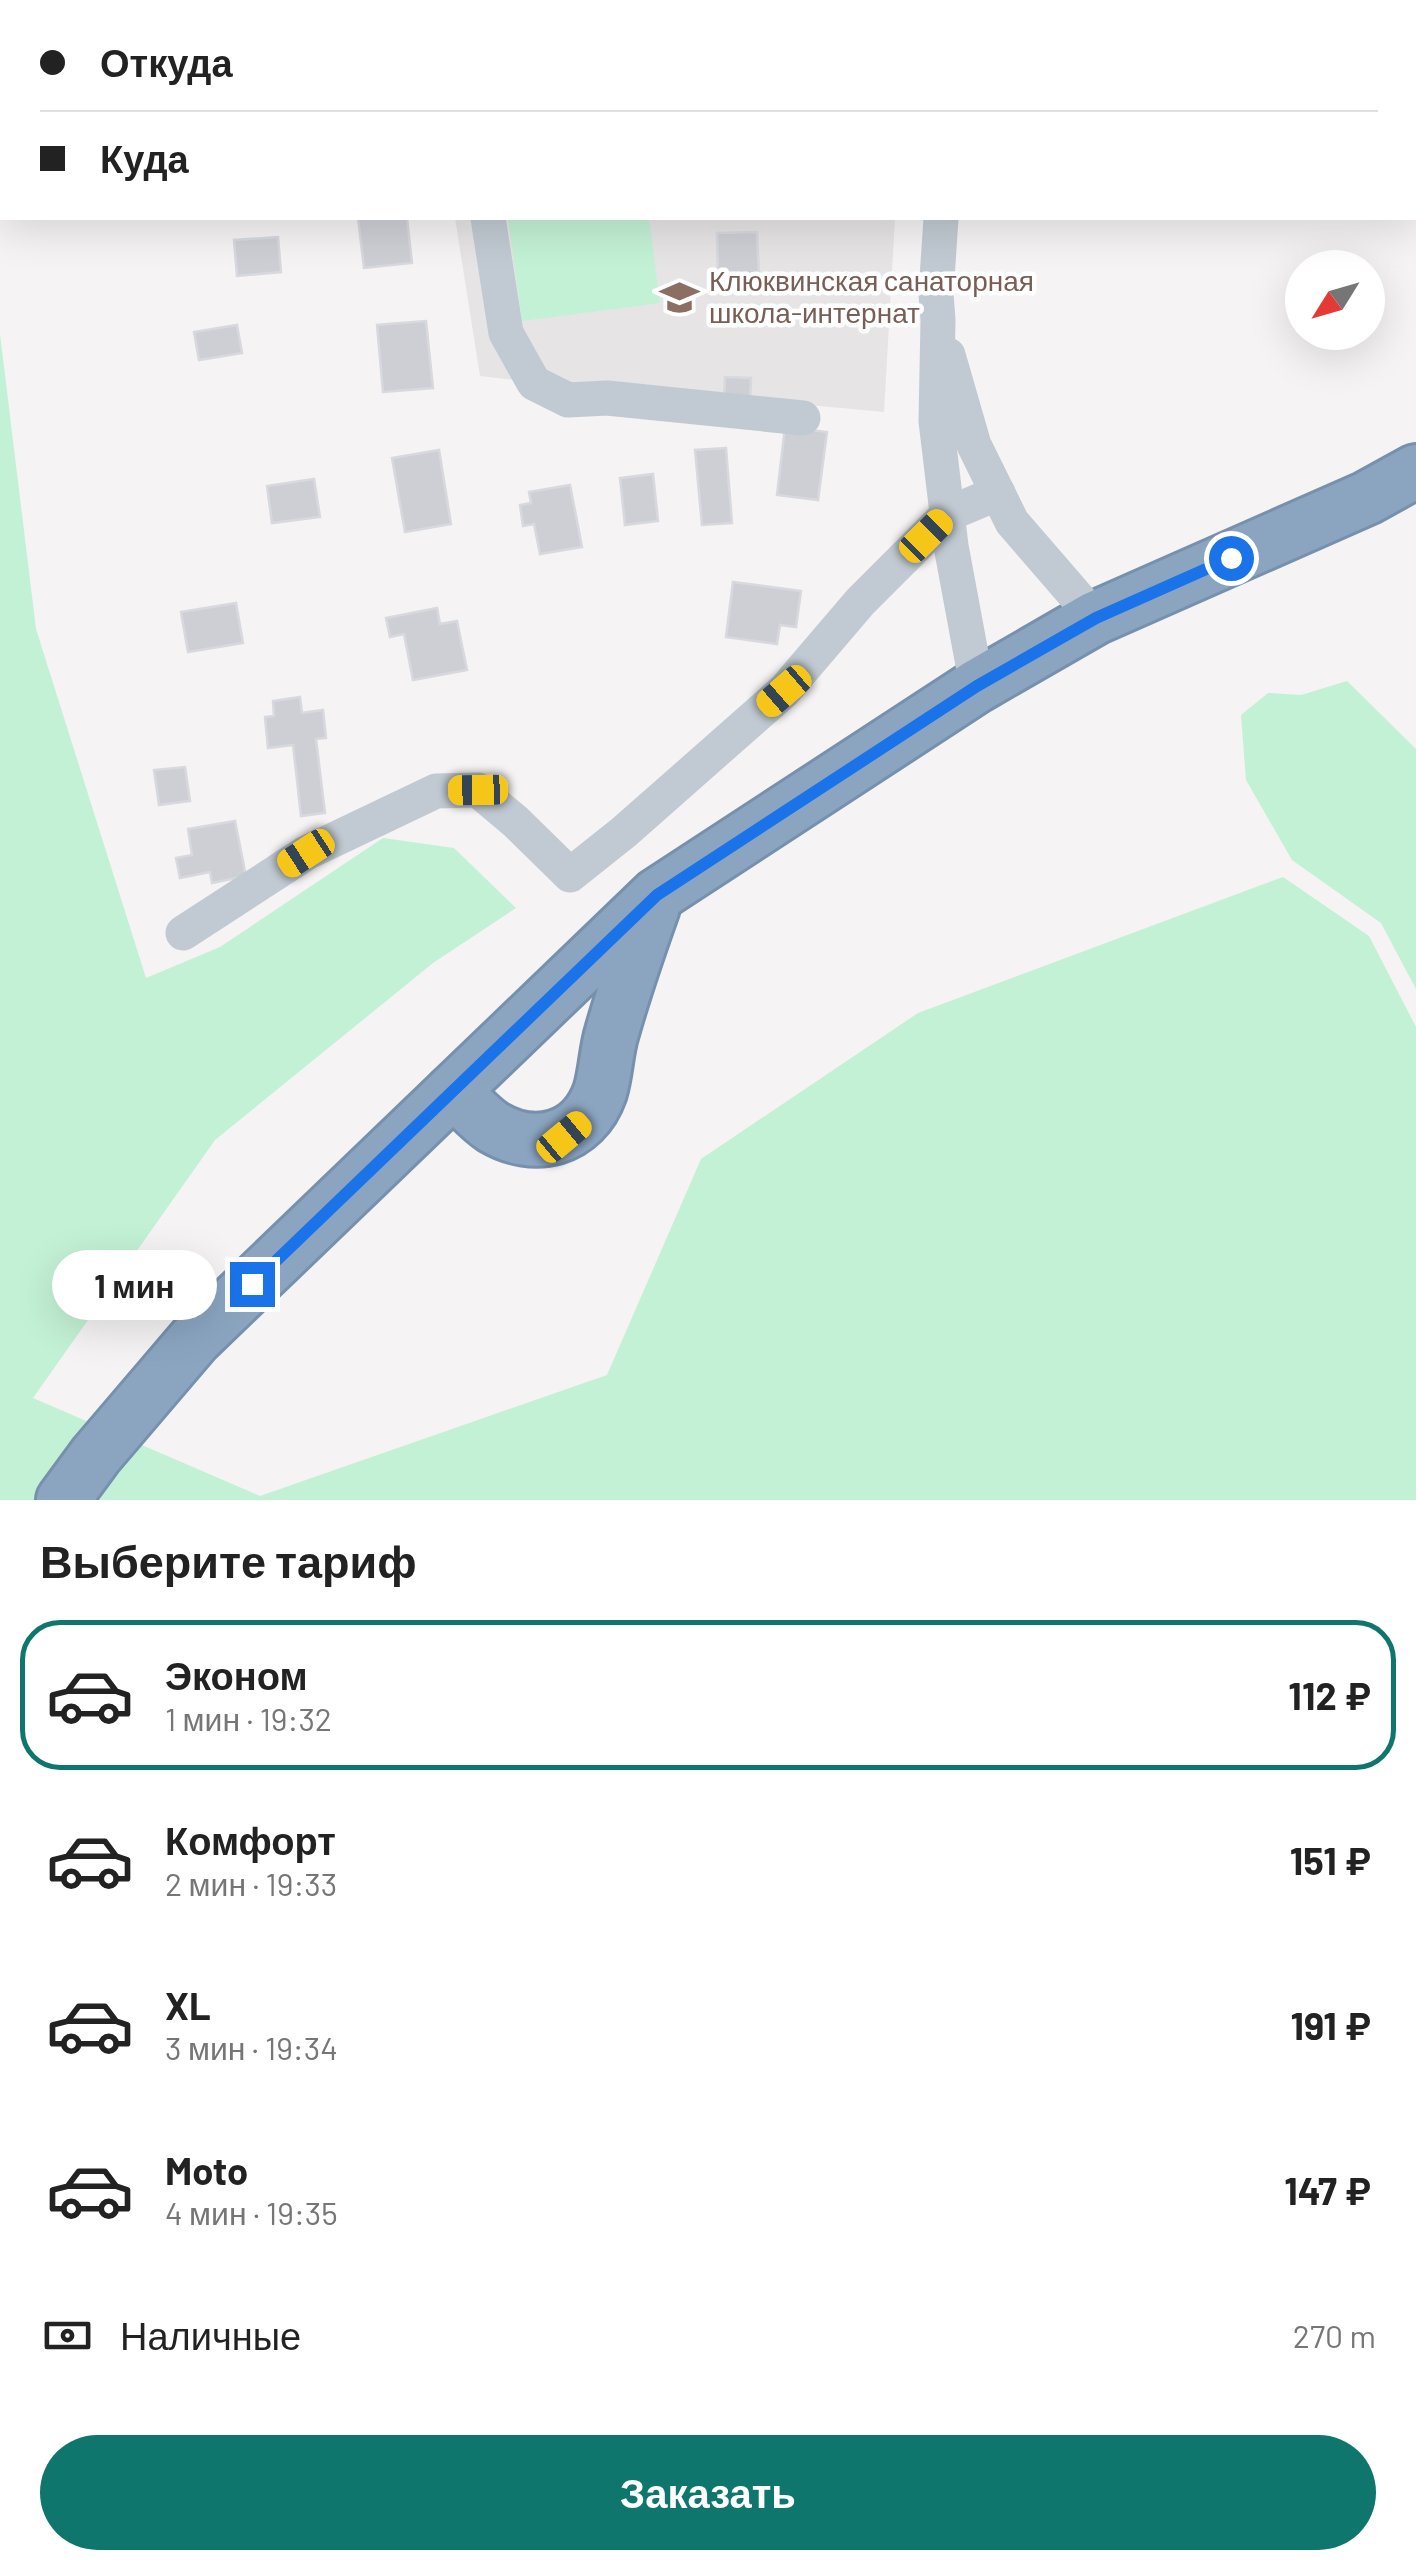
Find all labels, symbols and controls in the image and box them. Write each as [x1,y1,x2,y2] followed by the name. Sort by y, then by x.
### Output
[100,39,233,85] text: Откуда
[100,135,189,181] text: Куда
[1285,250,1385,350] north arrow
[1285,250,1385,350] map controls
[709,263,1034,329] place label: Клюквинская санаторная школа-интернат
[658,276,700,318] school or university icon: Клюквинская санаторная школа-интернат
[894,504,958,568] car
[1209,536,1254,581] route start
[752,660,816,722] car
[448,774,508,806] car
[273,824,339,882] car
[531,1106,597,1168] car
[52,1249,217,1319] callout: 1 мин
[230,1262,275,1307] route end
[94,1266,175,1304] text: 1 мин
[40,1533,417,1587] text: Выберите тариф
[45,1650,135,1740] icon: car
[165,1652,308,1698] text: Эконом
[1288,1672,1371,1718] text: 112 ₽
[165,1699,332,1737] text: 1 мин · 19:32
[45,1815,135,1905] icon: car
[165,1817,336,1863] text: Комфорт
[1290,1837,1371,1883] text: 151 ₽
[165,1864,337,1902] text: 2 мин · 19:33
[45,1980,135,2070] icon: car
[165,1982,211,2028] text: XL
[1290,2002,1371,2048] text: 191 ₽
[165,2028,338,2066] text: 3 мин · 19:34
[45,2145,135,2235] icon: car
[165,2147,248,2193] text: Moto
[1284,2167,1371,2213] text: 147 ₽
[165,2193,338,2231] text: 4 мин · 19:35
[40,2308,95,2363] icon: cash
[120,2312,301,2358] text: Наличные
[1293,2316,1376,2354] text: 270 m
[40,2435,1376,2550] button: Заказать

